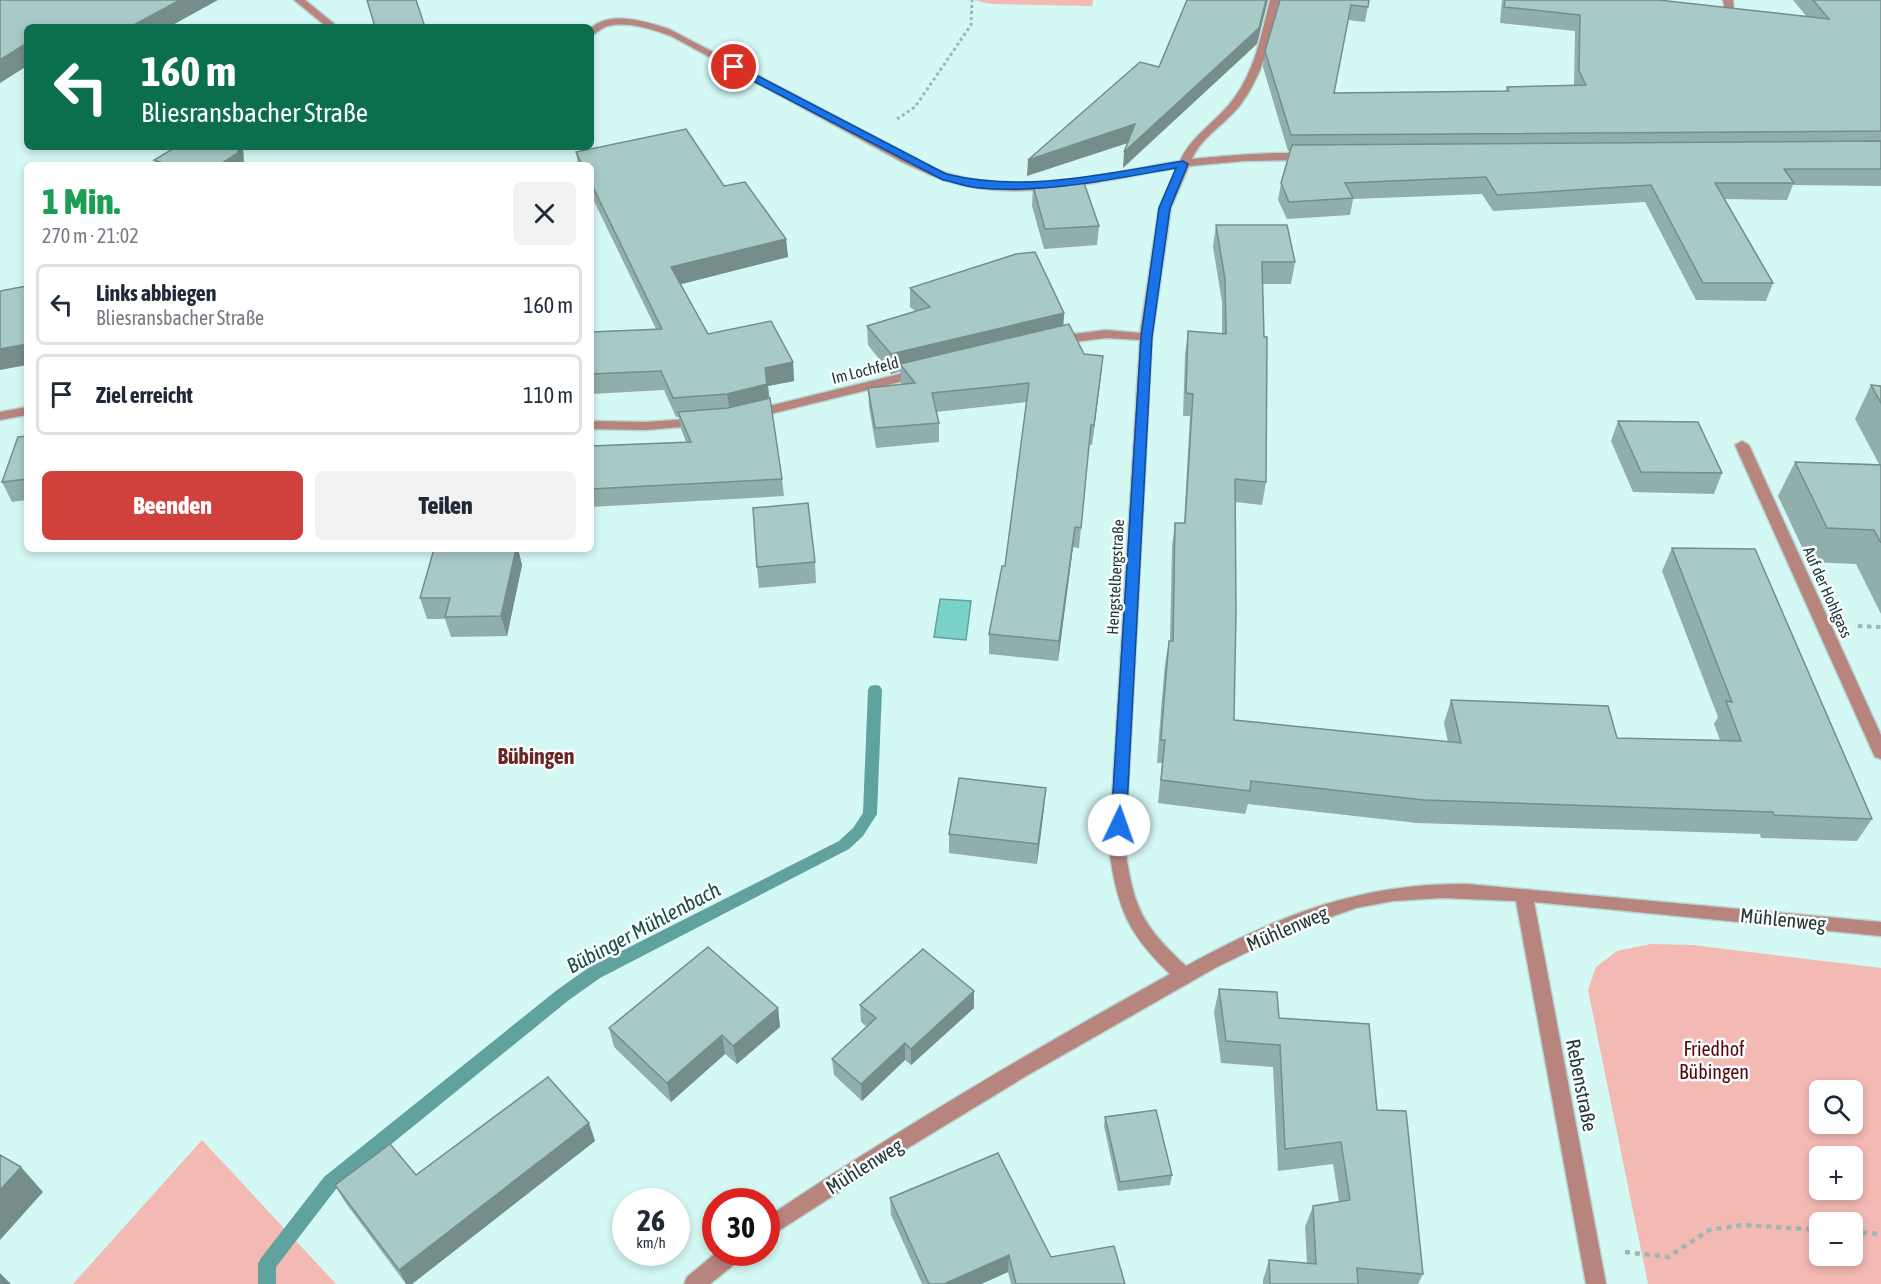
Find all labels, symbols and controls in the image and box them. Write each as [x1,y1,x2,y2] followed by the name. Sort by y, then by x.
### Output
[708,41,759,92] pin
[141,47,236,95] text: 160 m
[42,48,120,126] icon: left
[717,50,750,83] icon: arrive
[141,97,368,128] text: Bliesransbacher Straße
[42,180,120,222] text: 1 Min.
[513,182,576,245] button: close
[42,224,139,247] text: 270 m · 21:02
[96,280,217,306] text: Links abbiegen
[45,288,78,321] icon: left
[523,292,573,318] text: 160 m
[96,306,264,329] text: Bliesransbacher Straße
[830,353,900,387] street label: Im Lochfeld
[45,378,78,411] icon: arrive
[96,382,193,408] text: Ziel erreicht
[523,382,573,408] text: 110 m
[42,471,303,540] button: Beenden
[315,471,576,540] button: Teilen
[1103,519,1128,635] street label: Hengstelbergstraße
[1799,544,1856,641] street label: Auf der Hohlgass
[498,743,574,769] district label: Bübingen
[1087,793,1151,857] position arrow
[562,876,724,978] water label: Bübinger Mühlenbach
[1243,900,1331,955] street label: Mühlenweg
[1739,903,1827,935] street label: Mühlenweg
[1562,1037,1602,1133] street label: Rebenstraße
[1679,1037,1749,1083] park label: Friedhof Bübingen
[1809,1080,1863,1266] map controls
[1809,1080,1863,1134] button: search
[821,1133,907,1199] street label: Mühlenweg
[1809,1146,1863,1200] button: +
[702,1188,780,1266] speed limit sign: 30
[637,1203,665,1237] text: 26
[1809,1212,1863,1266] button: −
[636,1234,666,1251] text: km/h

